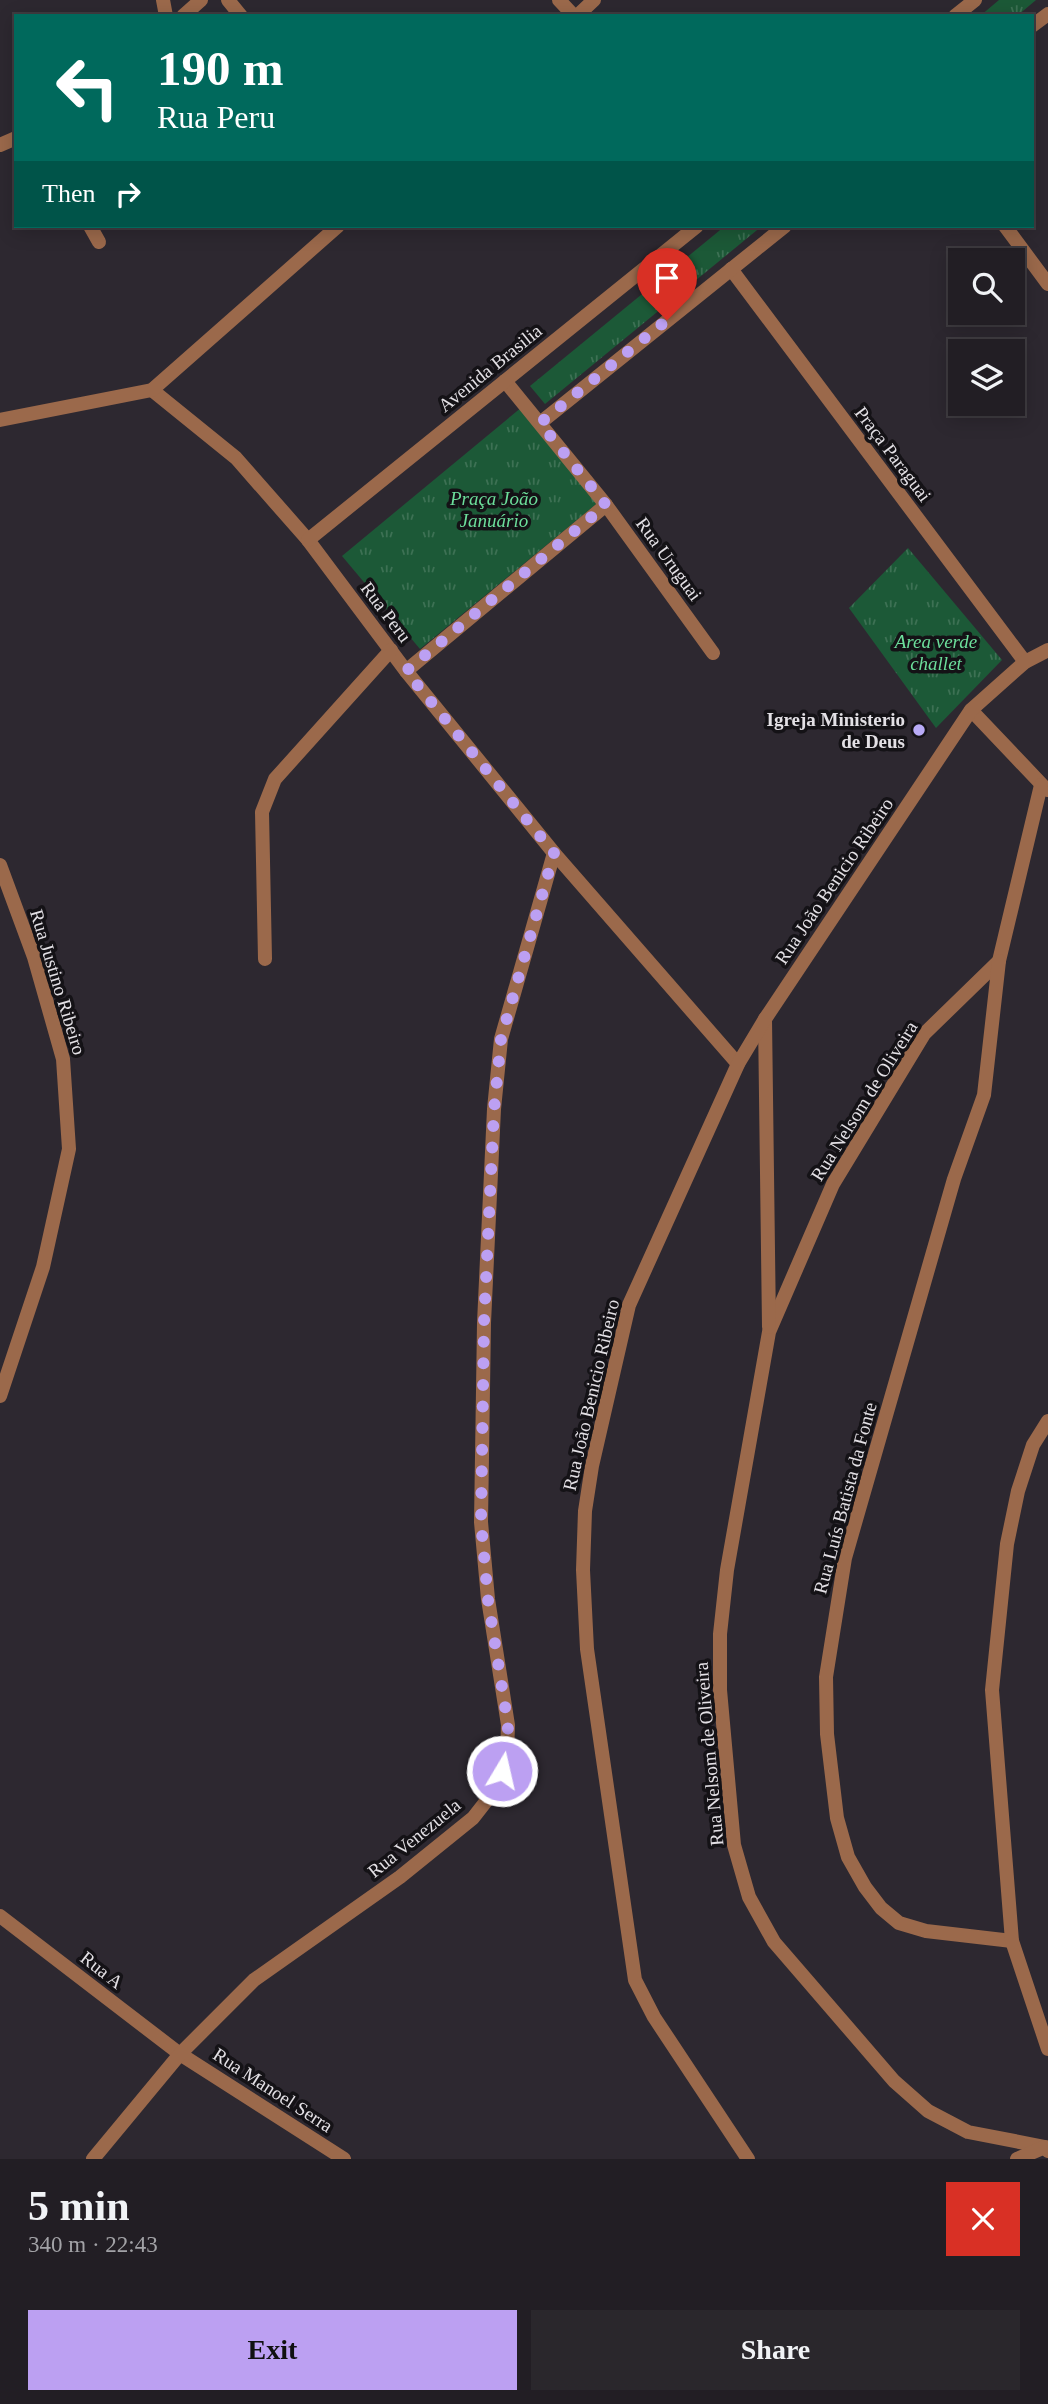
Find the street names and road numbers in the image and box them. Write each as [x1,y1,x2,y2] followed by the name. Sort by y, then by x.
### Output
[434,320,546,416] street label: Avenida Brasilia
[850,402,936,506] street label: Praça Paraguai
[632,513,706,605] street label: Rua Uruguai
[356,578,416,647] street label: Rua Peru
[771,794,897,968] street label: Rua João Benicio Ribeiro
[26,907,90,1057] street label: Rua Justino Ribeiro
[806,1017,922,1185] street label: Rua Nelsom de Oliveira
[559,1297,623,1493] street label: Rua João Benicio Ribeiro
[809,1400,881,1596] street label: Rua Luís Batista da Fonte
[690,1661,727,1847] street label: Rua Nelsom de Oliveira
[363,1794,465,1882] street label: Rua Venezuela
[77,1947,128,1993] street label: Rua A
[209,2044,337,2137] street label: Rua Manoel Serra

